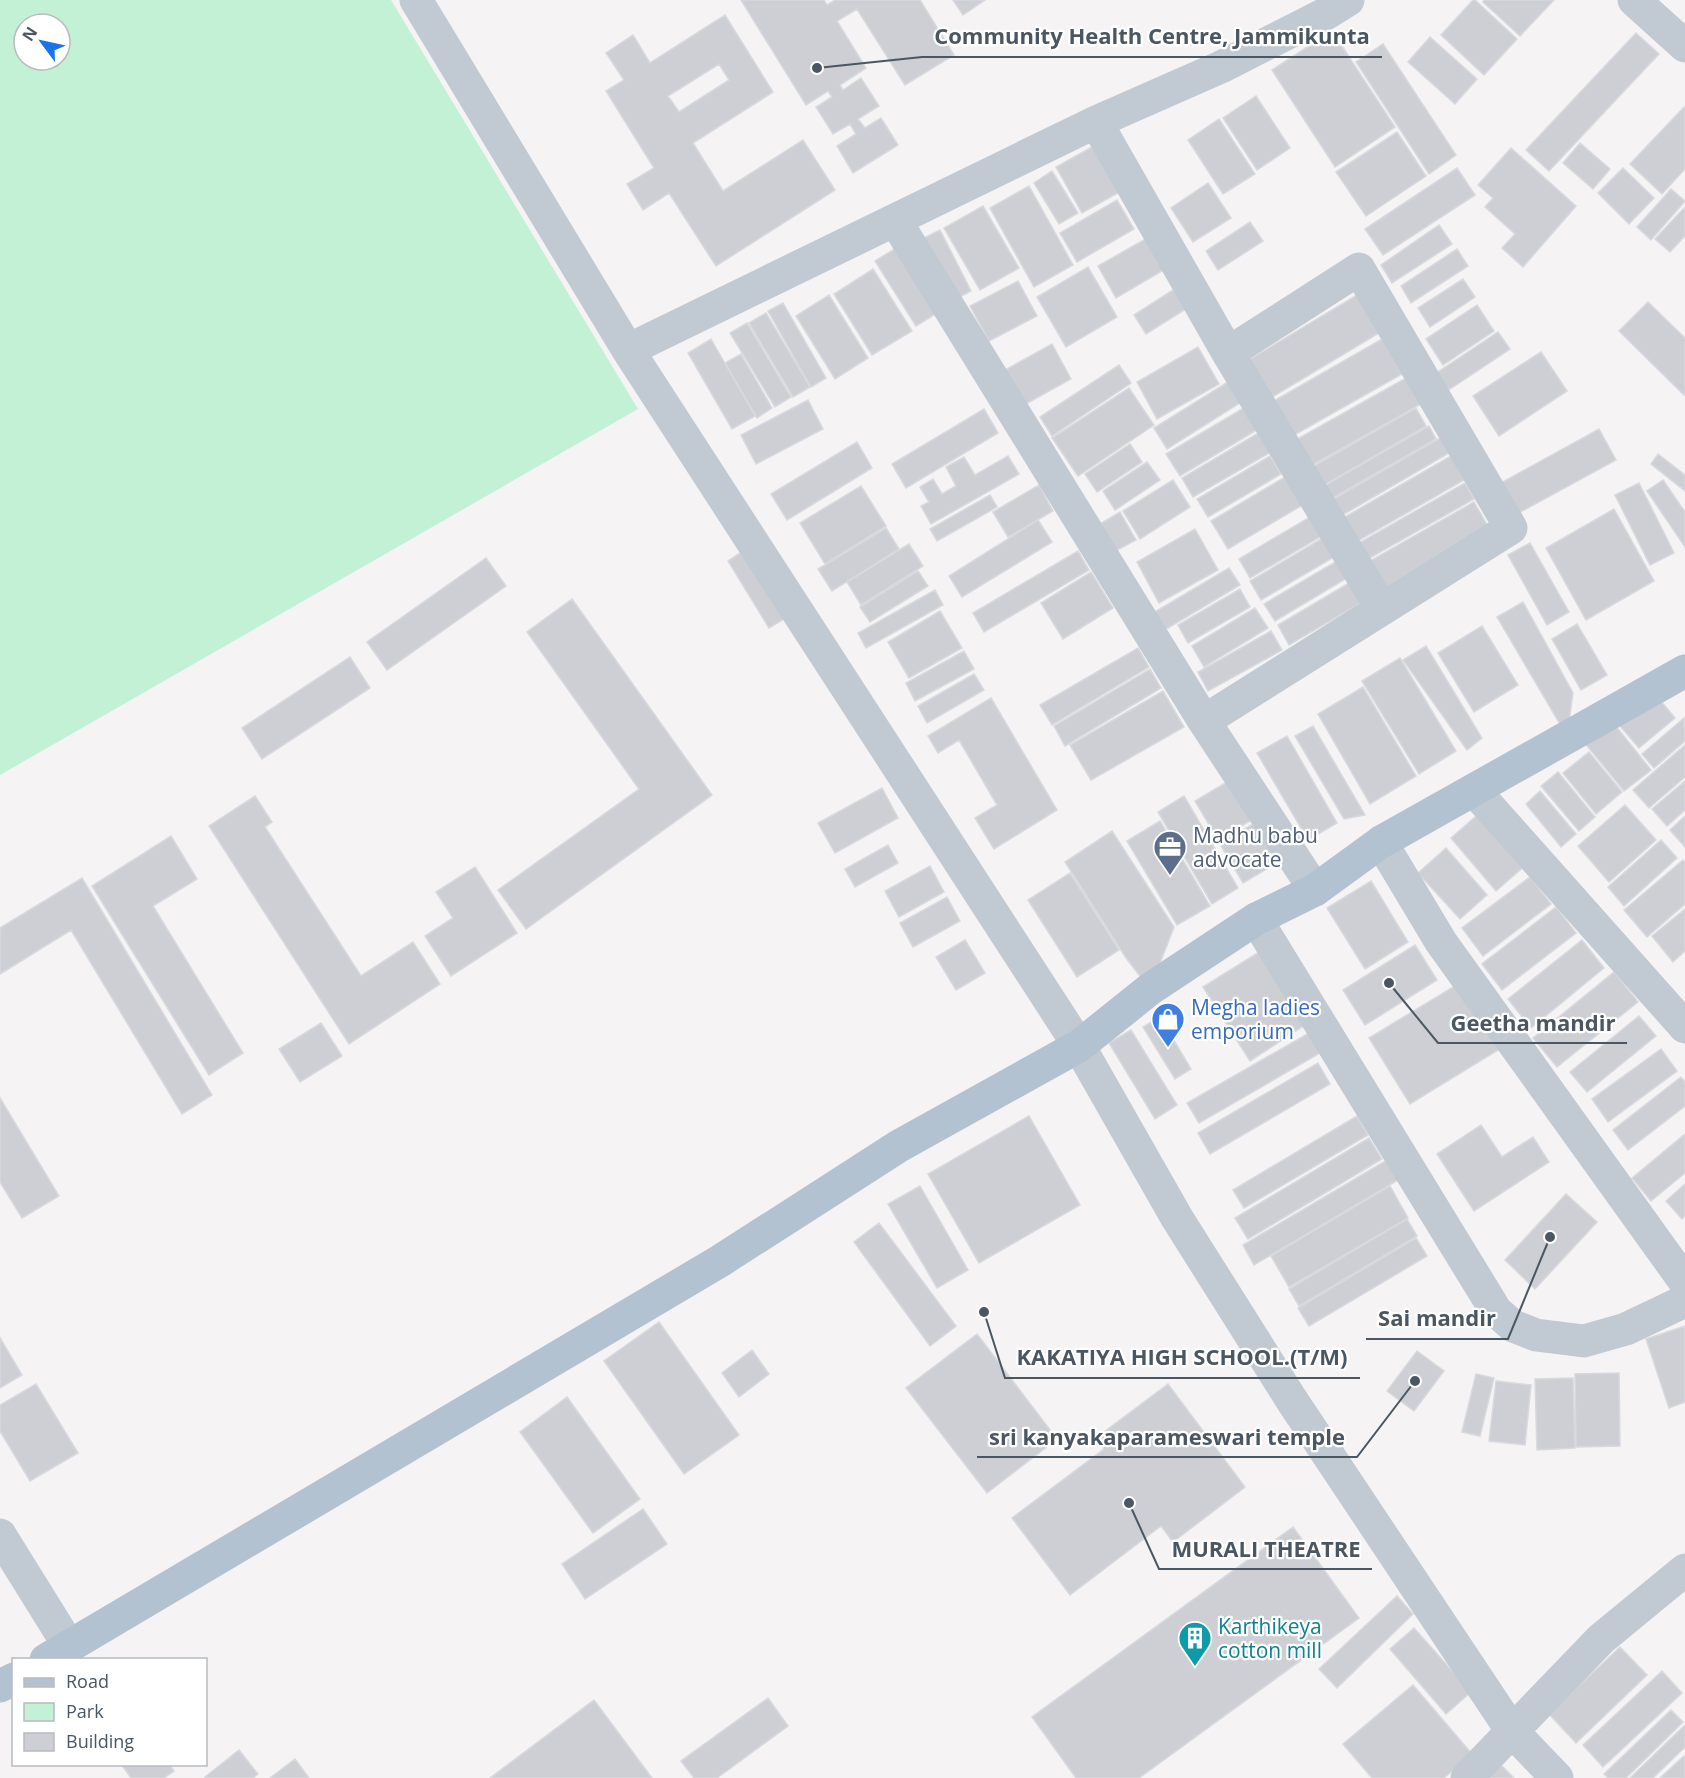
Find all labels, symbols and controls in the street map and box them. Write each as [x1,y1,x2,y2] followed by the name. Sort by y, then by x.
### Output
[12,12,72,72] north arrow
[922,17,1382,57] callout: Community Health Centre, Jammikunta
[934,20,1370,50] text: Community Health Centre, Jammikunta
[17,22,42,45] text: N
[1193,821,1318,873] place label: Madhu babu advocate
[1152,829,1188,876] office icon: Madhu babu advocate
[1191,993,1320,1045] place label: Megha ladies emporium
[1150,1001,1186,1048] shop icon: Megha ladies emporium
[1438,1003,1627,1043] callout: Geetha mandir
[1451,1007,1615,1037] text: Geetha mandir
[1366,1299,1508,1339] callout: Sai mandir
[1378,1302,1496,1332] text: Sai mandir
[1005,1338,1360,1378] callout: KAKATIYA HIGH SCHOOL.(T/M)
[1017,1341,1348,1371] text: KAKATIYA HIGH SCHOOL.(T/M)
[977,1417,1357,1457] callout: sri kanyakaparameswari temple
[989,1421,1345,1451] text: sri kanyakaparameswari temple
[1159,1529,1372,1569] callout: MURALI THEATRE
[1171,1533,1361,1563] text: MURALI THEATRE
[1218,1612,1322,1664] place label: Karthikeya cotton mill
[1177,1620,1213,1667] building icon: Karthikeya cotton mill
[12,1658,207,1766] legend
[66,1669,109,1693] text: Road
[66,1699,104,1723] text: Park
[66,1729,134,1753] text: Building

